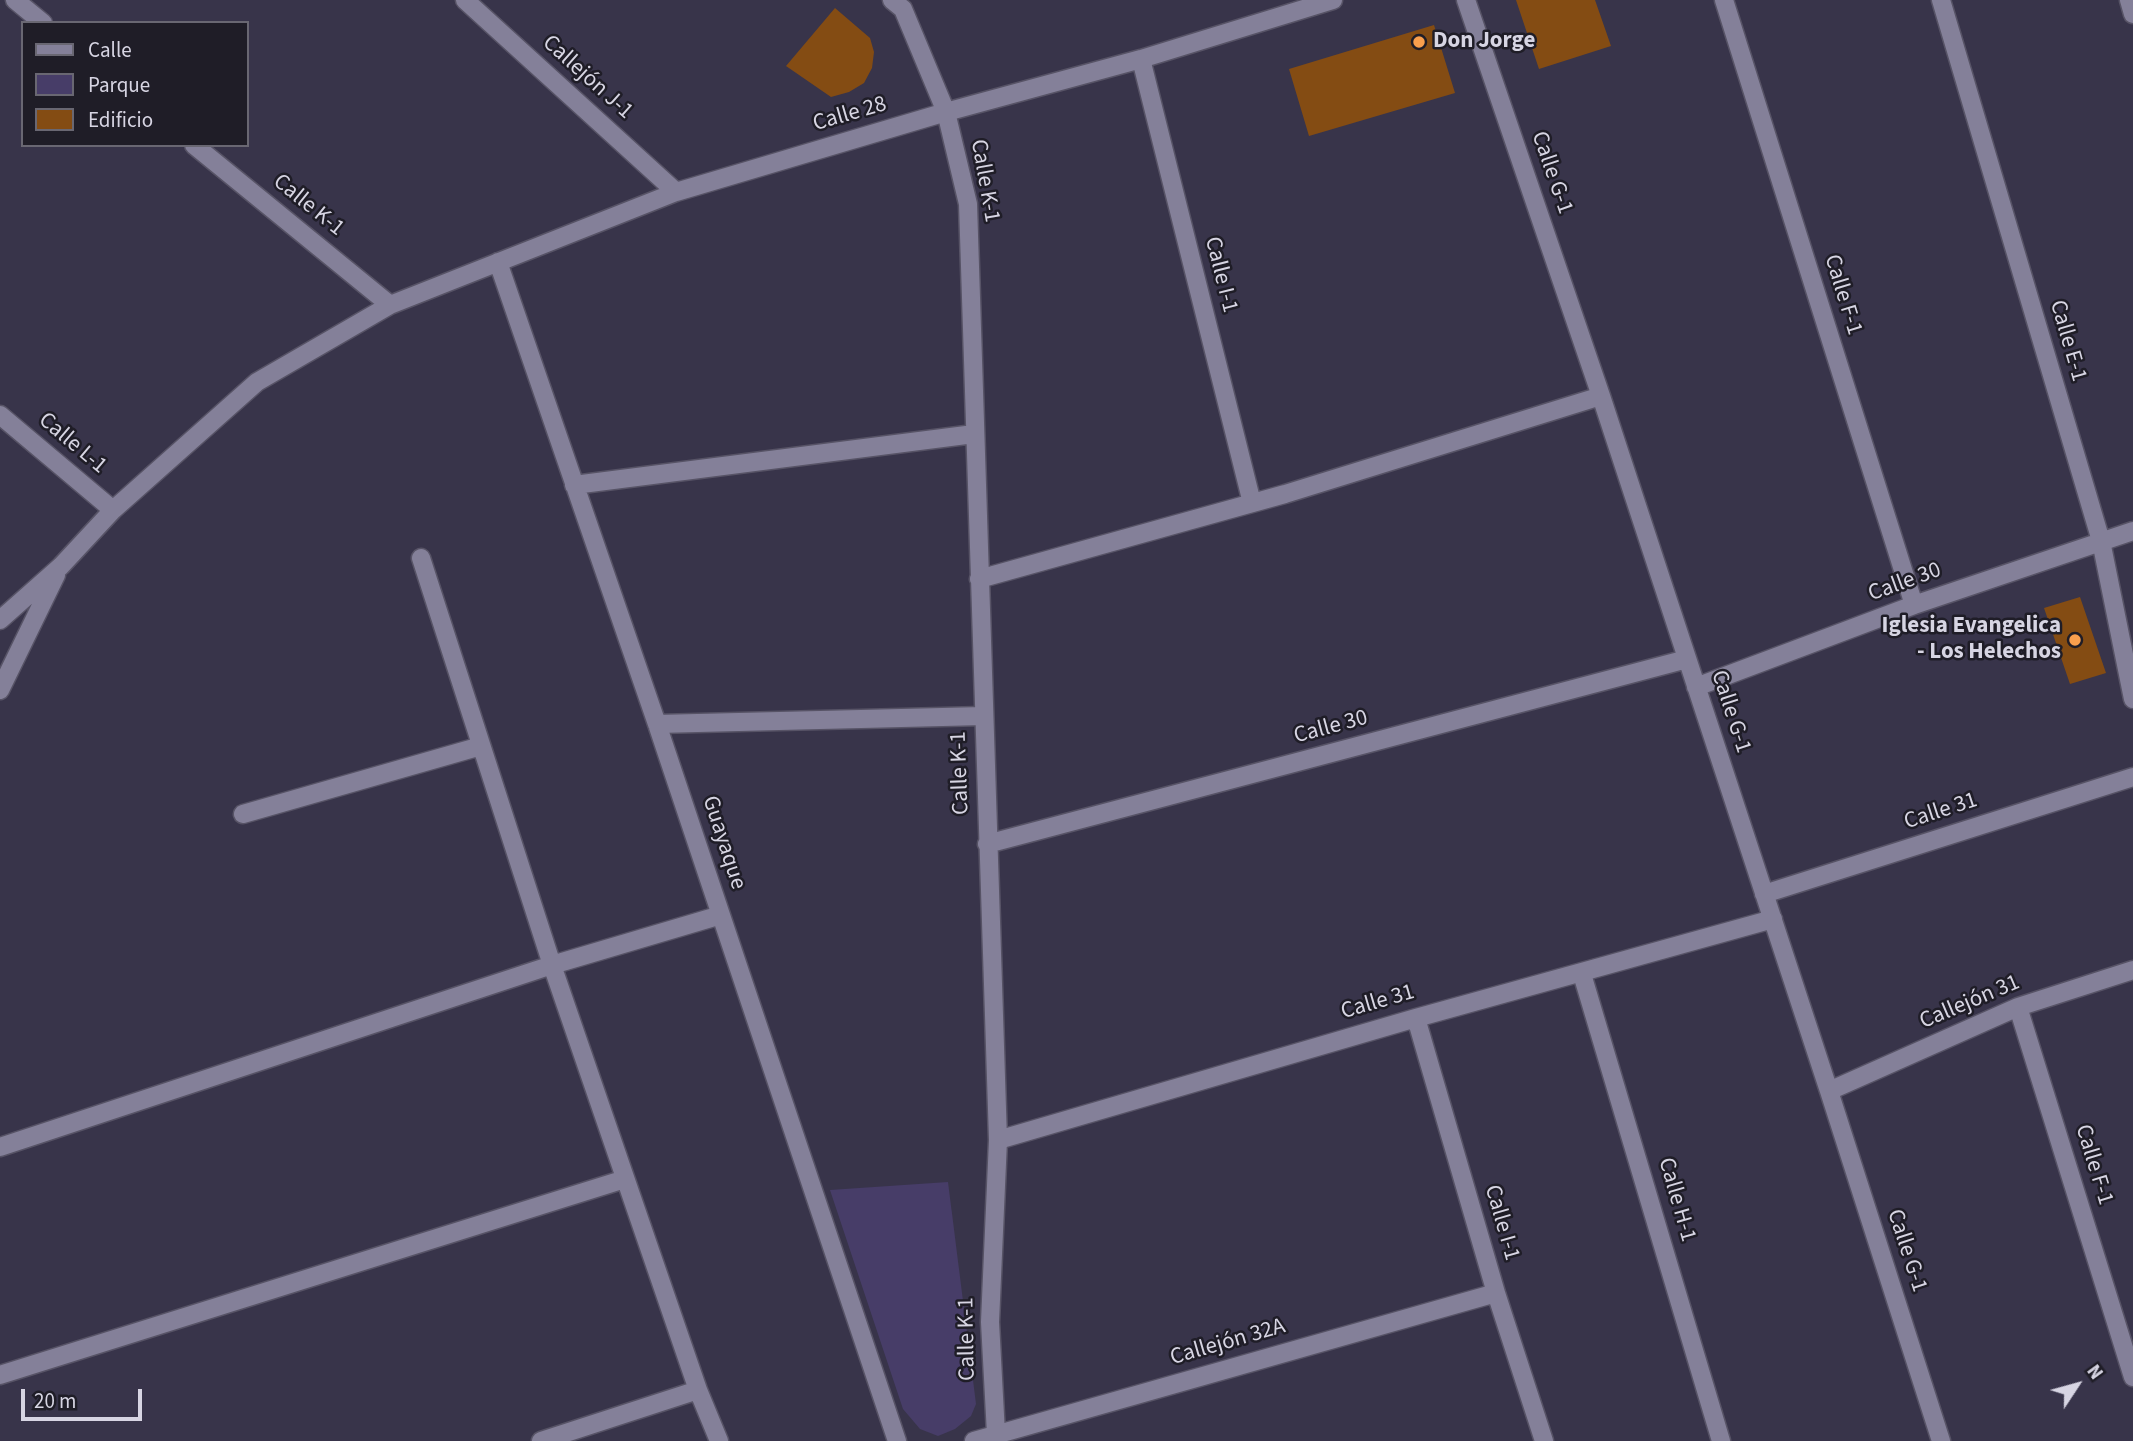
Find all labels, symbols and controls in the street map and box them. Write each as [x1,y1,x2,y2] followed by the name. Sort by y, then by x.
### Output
[21,21,248,147] legend
[1433,28,1535,56] place label: Don Jorge
[536,30,638,126] street label: Callejón J-1
[1411,34,1427,50] marker: Don Jorge
[88,35,132,65] text: Calle
[88,70,150,100] text: Parque
[810,91,890,139] street label: Calle 28
[88,105,153,135] text: Edificio
[1524,128,1578,218] street label: Calle G-1
[963,137,1005,225] street label: Calle K-1
[267,169,349,243] street label: Calle K-1
[1197,234,1243,316] street label: Calle I-1
[1817,252,1867,338] street label: Calle F-1
[2042,297,2092,385] street label: Calle E-1
[32,407,112,481] street label: Calle L-1
[1865,557,1945,609] street label: Calle 30
[1881,613,2061,667] place label: Iglesia Evangelica - Los Helechos
[2067,632,2083,648] marker: Iglesia Evangelica - Los Helechos
[1704,667,1756,757] street label: Calle G-1
[1291,705,1371,751] street label: Calle 30
[946,731,976,815] street label: Calle K-1
[1901,787,1981,837] street label: Calle 31
[695,793,751,893] street label: Guayaque
[1916,970,2024,1036] street label: Callejón 31
[1338,979,1418,1027] street label: Calle 31
[2068,1122,2118,1208] street label: Calle F-1
[1651,1155,1701,1245] street label: Calle H-1
[1477,1182,1525,1264] street label: Calle I-1
[1880,1206,1932,1296] street label: Calle G-1
[953,1297,983,1381] street label: Calle K-1
[1167,1313,1289,1373] street label: Callejón 32A
[2042,1350,2112,1420] north arrow
[2080,1359,2109,1385] text: N
[24,1374,145,1418] scale bar
[34,1386,76,1416] text: 20 m

